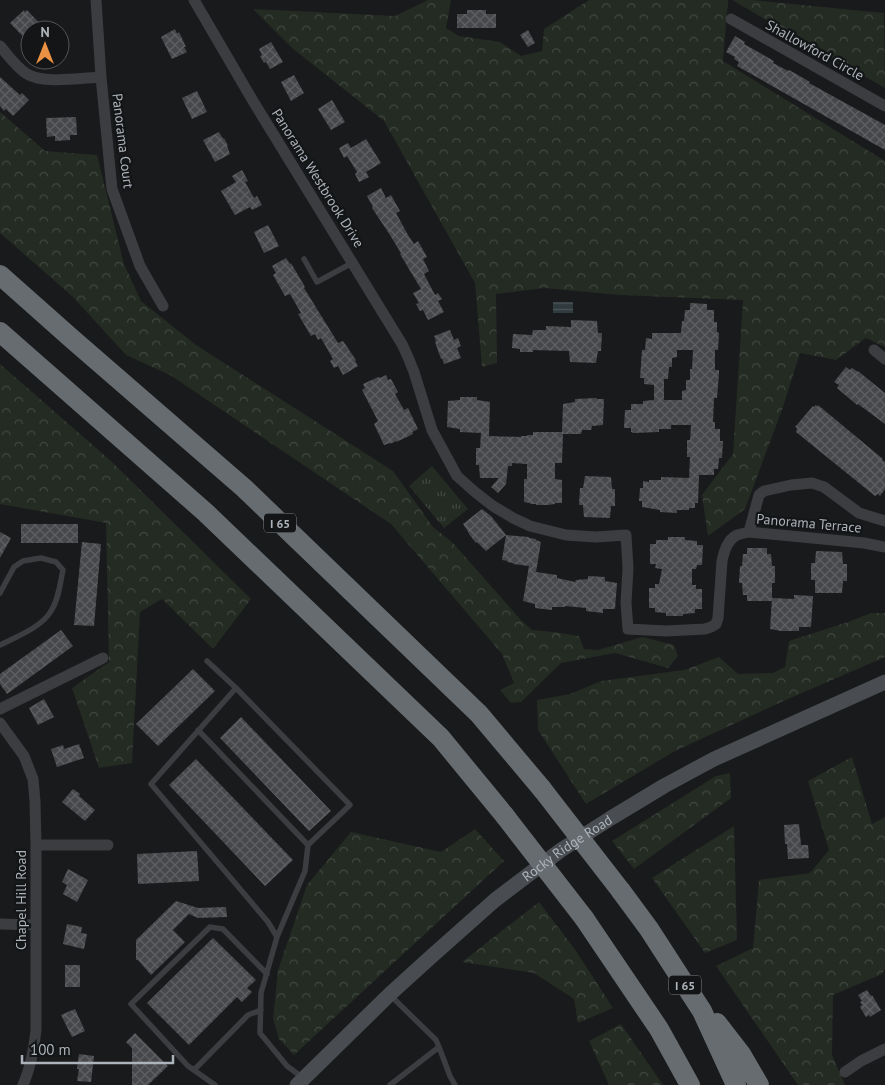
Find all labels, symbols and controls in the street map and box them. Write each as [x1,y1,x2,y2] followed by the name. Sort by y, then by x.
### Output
[763,16,867,84] street label: Shallowford Circle
[20,20,70,70] north arrow
[40,23,50,41] text: N
[108,92,138,190] street label: Panorama Court
[268,105,368,251] street label: Panorama Westbrook Drive
[756,509,862,537] street label: Panorama Terrace
[264,514,296,532] road number: I 65
[518,811,616,885] street label: Rocky Ridge Road
[12,850,30,950] street label: Chapel Hill Road
[669,976,701,994] road number: I 65
[22,1032,174,1064] scale bar
[30,1040,71,1059] text: 100 m

